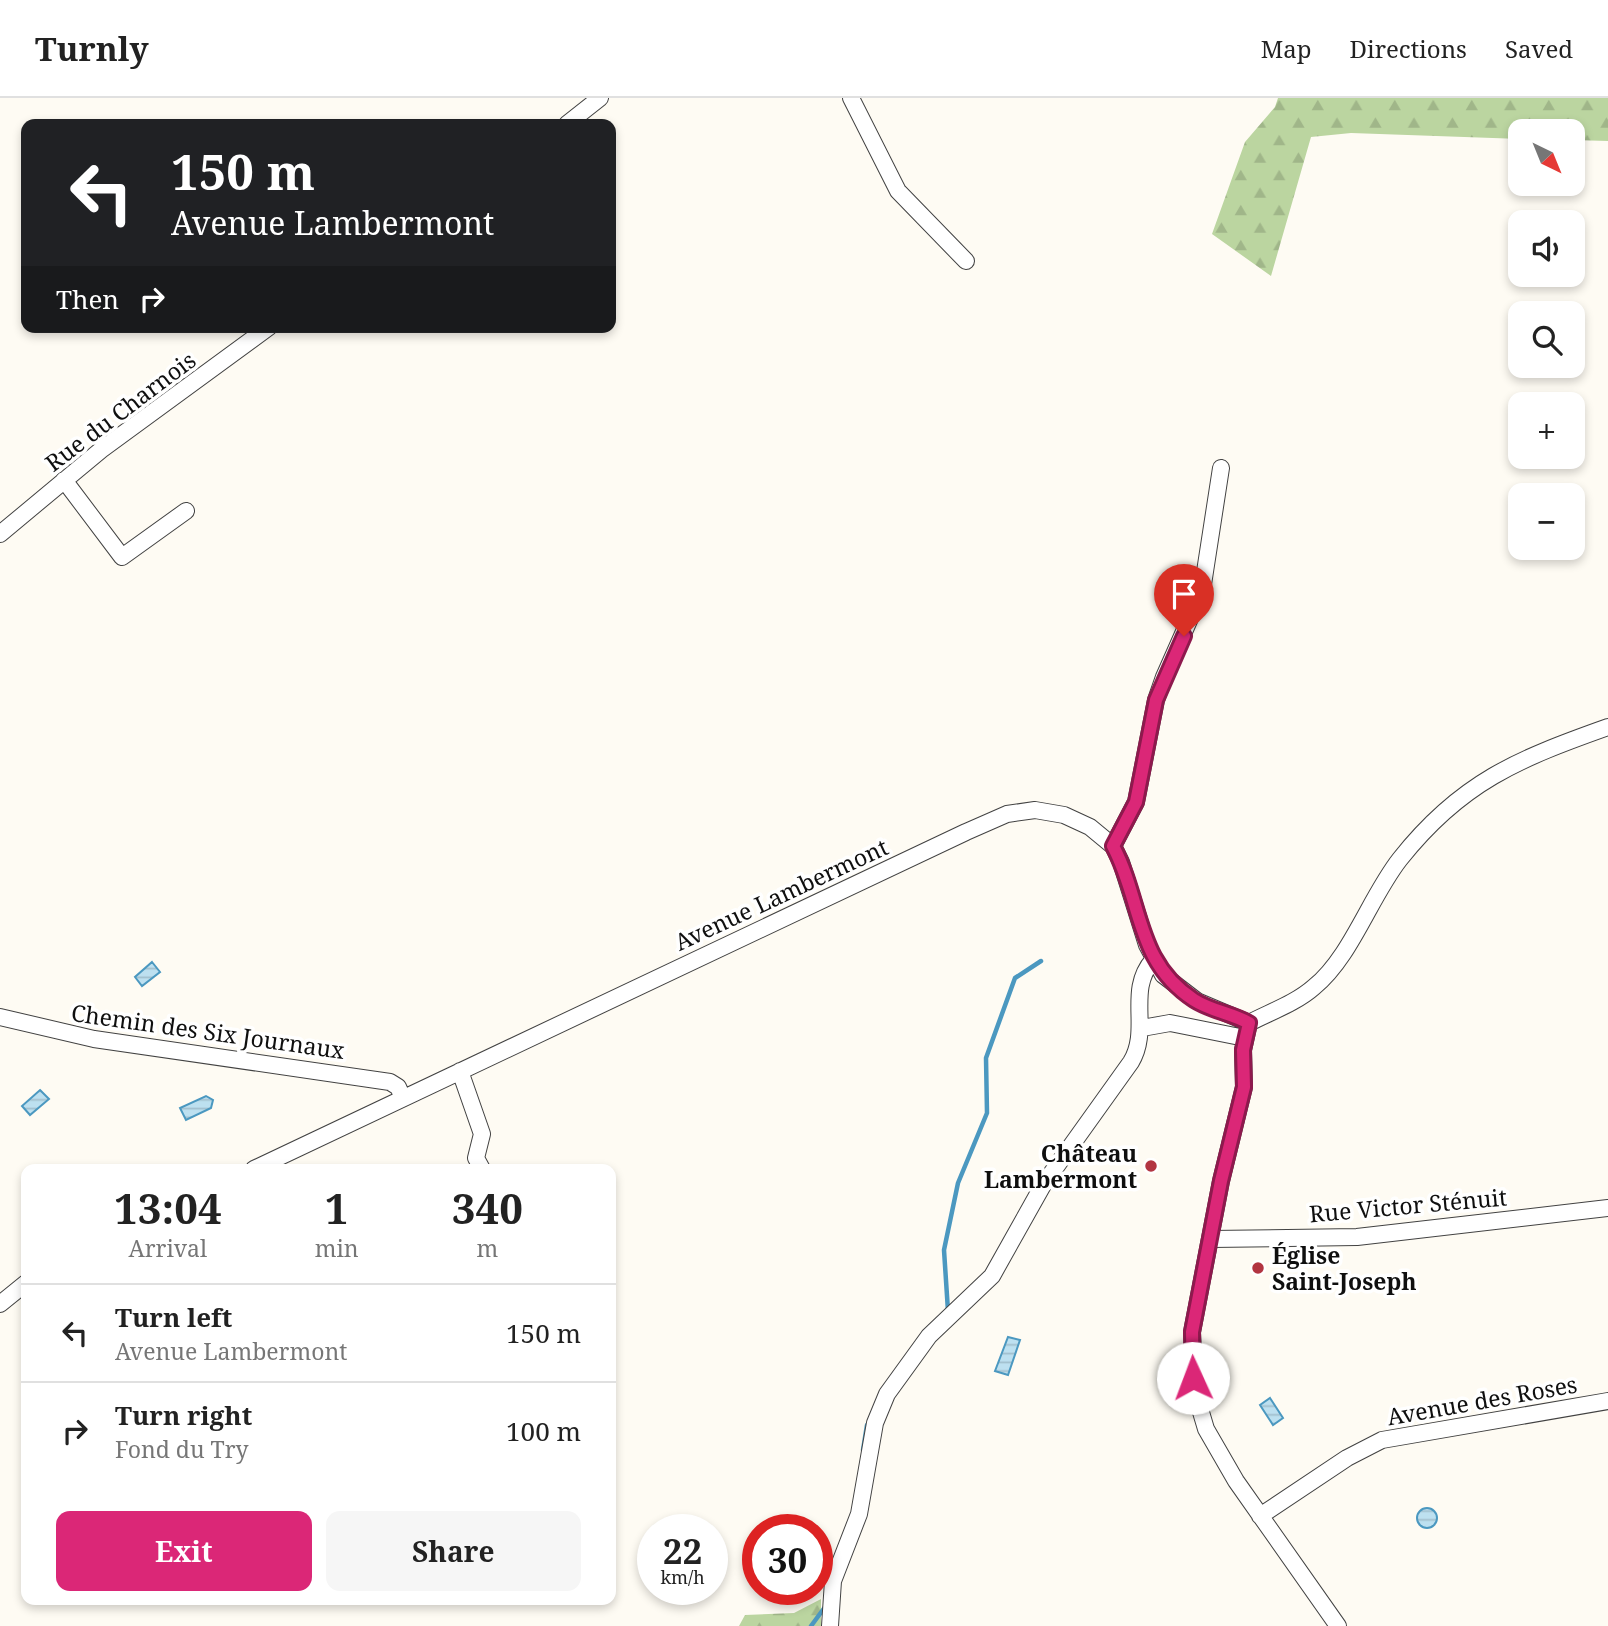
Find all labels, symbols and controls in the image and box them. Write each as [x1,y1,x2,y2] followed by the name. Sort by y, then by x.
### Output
[35,26,149,71] text: Turnly
[1261,32,1312,65] text: Map
[1350,32,1467,65] text: Directions
[1505,32,1573,65] text: Saved
[1508,119,1586,196] north arrow
[1508,119,1585,560] map controls
[171,138,315,204] text: 150 m
[56,147,147,238] icon: left
[171,201,494,244] text: Avenue Lambermont
[1508,210,1585,287] button: sound
[133,280,171,318] icon: right
[56,281,119,317] text: Then
[1508,301,1585,378] button: search
[38,344,202,478] street label: Rue du Charnois
[1508,392,1585,469] button: +
[1508,483,1585,560] button: −
[1154,564,1214,636] pin
[1165,575,1203,613] icon: arrive
[669,830,893,958] street label: Avenue Lambermont
[69,996,347,1066] street label: Chemin des Six Journaux
[984,1137,1137,1195] place label: Château Lambermont
[1143,1158,1159,1174] marker: Château Lambermont
[114,1179,222,1236] text: 13:04
[325,1179,349,1236] text: 1
[452,1179,523,1236] text: 340
[1308,1180,1508,1230] street label: Rue Victor Sténuit
[129,1232,207,1264] text: Arrival
[315,1232,359,1264] text: min
[476,1232,498,1264] text: m
[1272,1239,1417,1297] place label: Église Saint-Joseph
[1250,1260,1266,1276] marker: Église Saint-Joseph
[115,1299,232,1335] text: Turn left
[56,1314,94,1352] icon: left
[506,1315,581,1351] text: 150 m
[115,1335,347,1367] text: Avenue Lambermont
[1156,1341,1230,1415] position arrow
[1384,1368,1580,1432] street label: Avenue des Roses
[115,1397,252,1433] text: Turn right
[56,1412,94,1450] icon: right
[506,1413,581,1449] text: 100 m
[115,1433,249,1465] text: Fond du Try
[56,1511,312,1591] button: Exit
[326,1511,581,1591] button: Share
[742,1514,833,1605] speed limit sign: 30
[663,1527,702,1574] text: 22
[660,1565,705,1589] text: km/h

